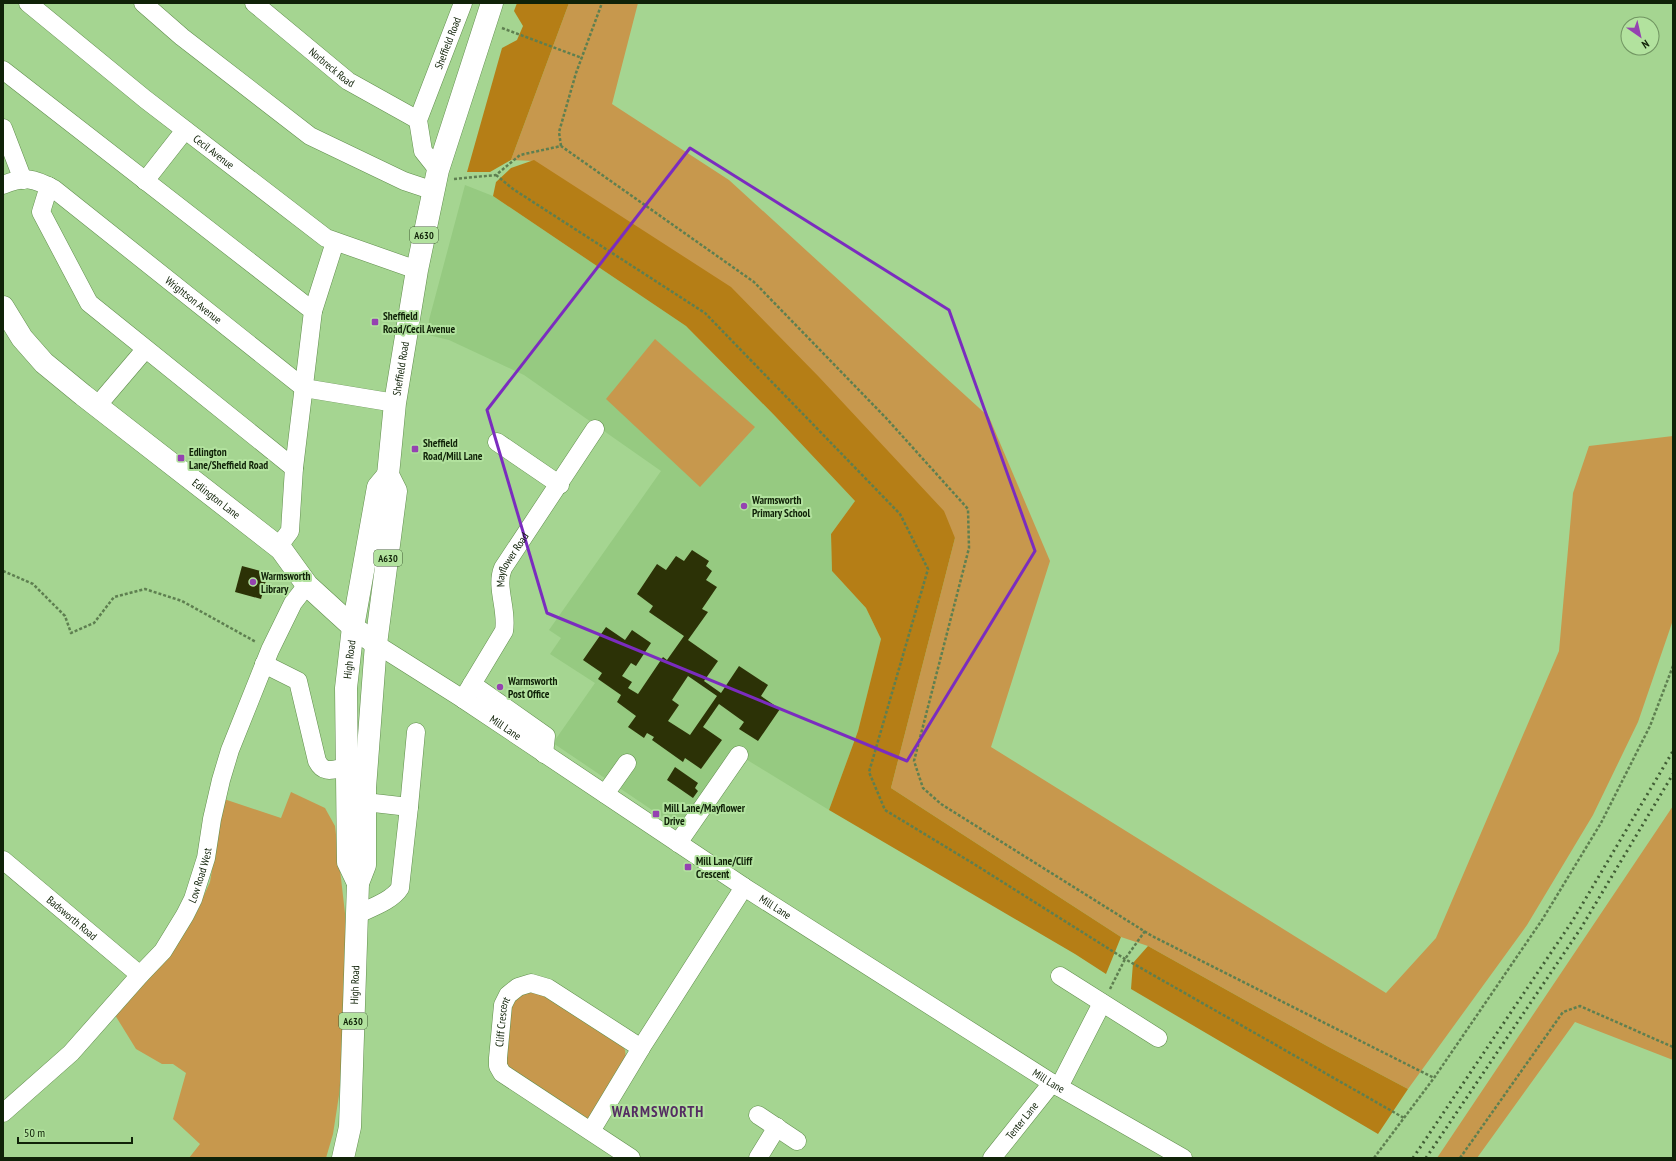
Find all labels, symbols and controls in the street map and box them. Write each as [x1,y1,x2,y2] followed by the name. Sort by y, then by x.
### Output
[431,15,464,71] street label: Sheffield Road
[1620,16,1660,56] north arrow
[1639,37,1652,52] text: N
[306,45,357,90] street label: Norbreck Road
[190,132,237,172] street label: Cecil Avenue
[410,227,438,243] road number: A630
[162,273,225,327] street label: Wrightson Avenue
[383,309,455,336] place label: Sheffield Road/Cecil Avenue
[370,317,380,327] marker: Sheffield Road/Cecil Avenue
[389,340,412,397] street label: Sheffield Road
[423,436,483,463] place label: Sheffield Road/Mill Lane
[410,444,420,454] marker: Sheffield Road/Mill Lane
[189,445,268,472] place label: Edlington Lane/Sheffield Road
[176,453,186,463] marker: Edlington Lane/Sheffield Road
[189,476,244,522] street label: Edlington Lane
[751,493,810,520] place label: Warmsworth Primary School
[739,501,749,511] marker: Warmsworth Primary School
[493,530,532,587] street label: Mayflower Road
[374,550,402,566] road number: A630
[260,569,310,596] place label: Warmsworth Library
[248,577,258,587] marker: Warmsworth Library
[340,639,358,680] street label: High Road
[507,674,557,701] place label: Warmsworth Post Office
[495,682,505,692] marker: Warmsworth Post Office
[487,712,524,743] street label: Mill Lane
[664,801,746,828] place label: Mill Lane/Mayflower Drive
[651,809,661,819] marker: Mill Lane/Mayflower Drive
[185,847,214,905] street label: Low Road West
[696,854,753,881] place label: Mill Lane/Cliff Crescent
[683,862,693,872] marker: Mill Lane/Cliff Crescent
[757,892,794,922] street label: Mill Lane
[44,893,100,943] street label: Badsworth Road
[347,965,362,1005] street label: High Road
[492,994,513,1047] street label: Cliff Crescent
[339,1013,367,1029] road number: A630
[1030,1065,1068,1096] street label: Mill Lane
[1003,1099,1042,1142] street label: Tenter Lane
[611,1102,704,1121] district label: WARMSWORTH
[18,1119,132,1145] scale bar
[24,1125,45,1140] text: 50 m

